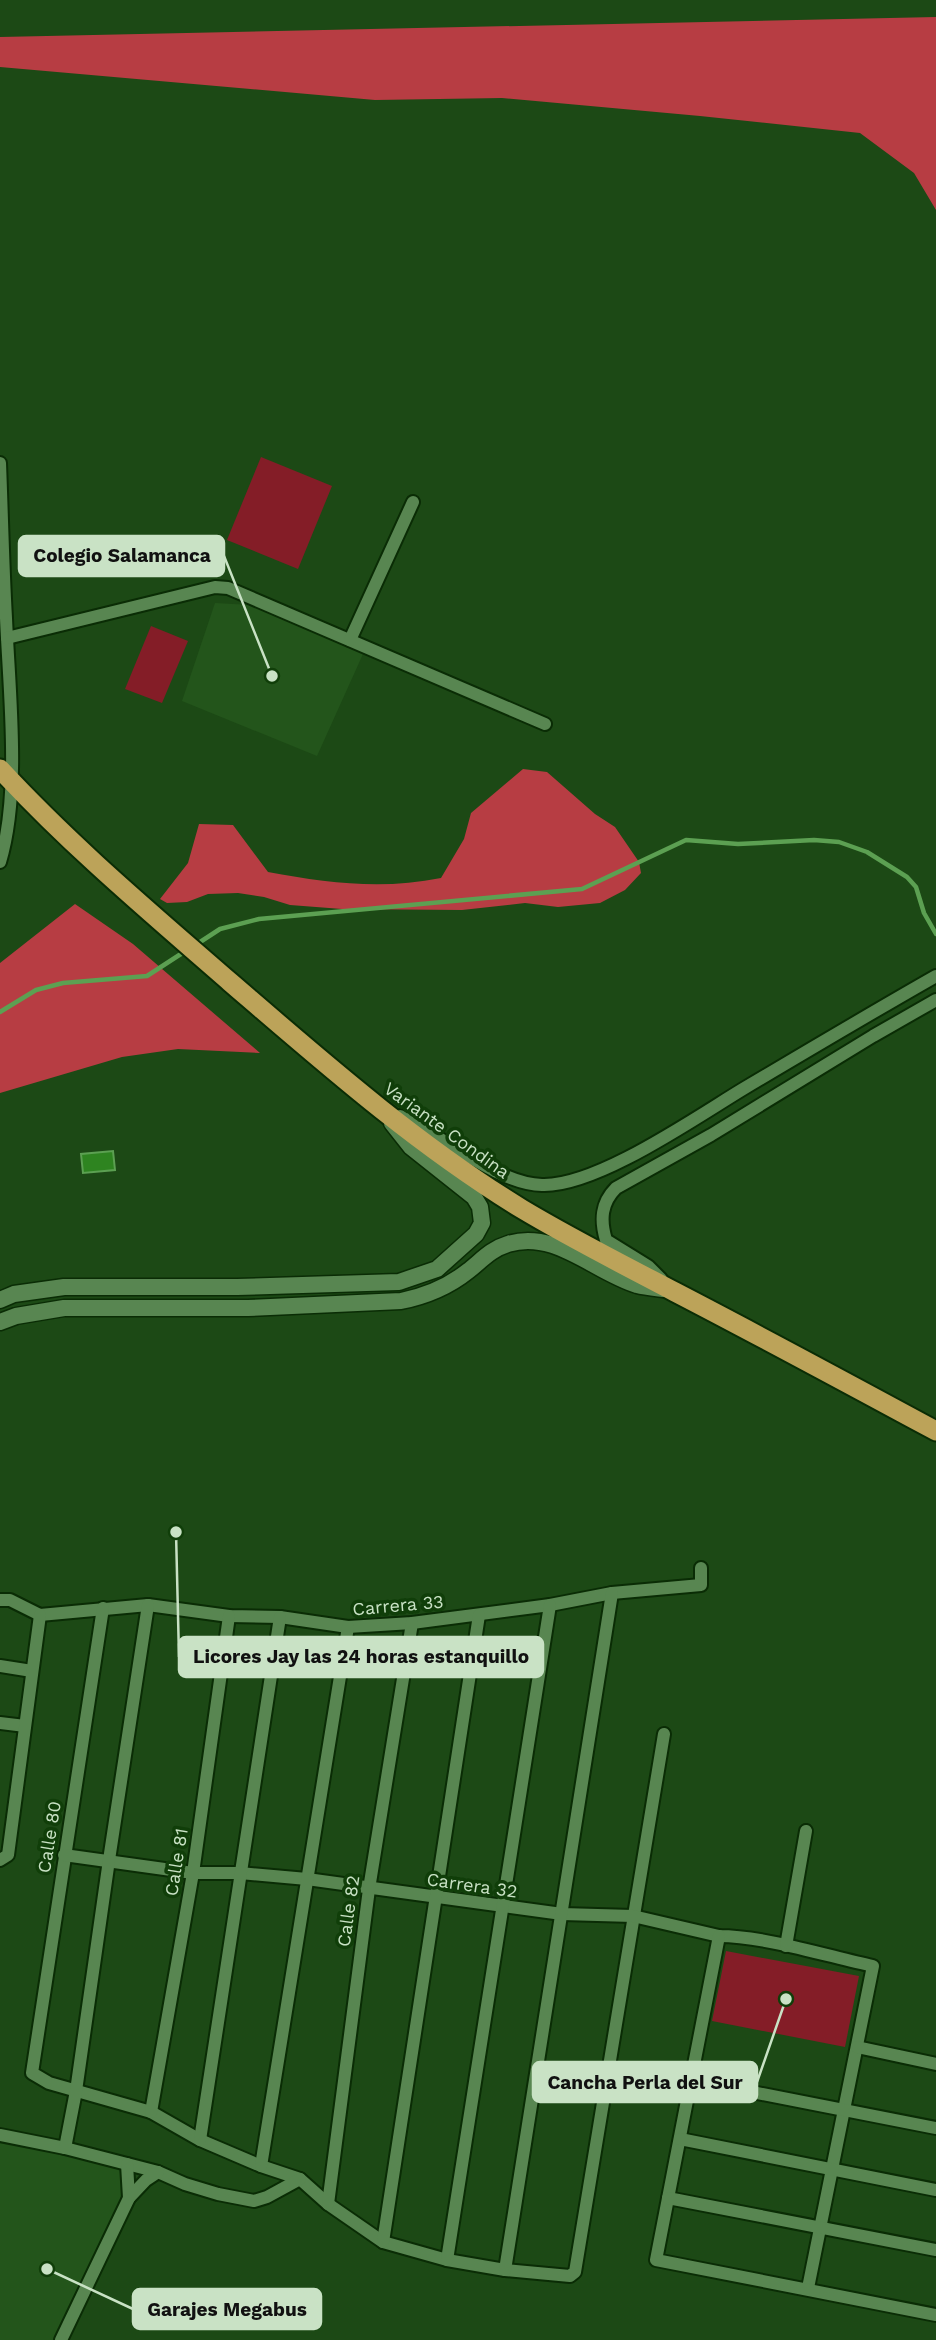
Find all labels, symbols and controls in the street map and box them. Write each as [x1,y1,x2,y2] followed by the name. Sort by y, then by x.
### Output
[19,536,224,576] callout: Colegio Salamanca
[33,544,211,567] text: Colegio Salamanca
[380,1077,514,1183] street label: Variante Condina
[352,1591,444,1619] street label: Carrera 33
[179,1637,543,1677] callout: Licores Jay las 24 horas estanquillo
[193,1645,529,1668] text: Licores Jay las 24 horas estanquillo
[33,1800,65,1874] street label: Calle 80
[160,1827,192,1897] street label: Calle 81
[425,1868,519,1902] street label: Carrera 32
[333,1874,363,1948] street label: Calle 82
[533,2062,757,2102] callout: Cancha Perla del Sur
[547,2071,743,2094] text: Cancha Perla del Sur
[133,2289,321,2329] callout: Garajes Megabus
[147,2298,307,2321] text: Garajes Megabus

